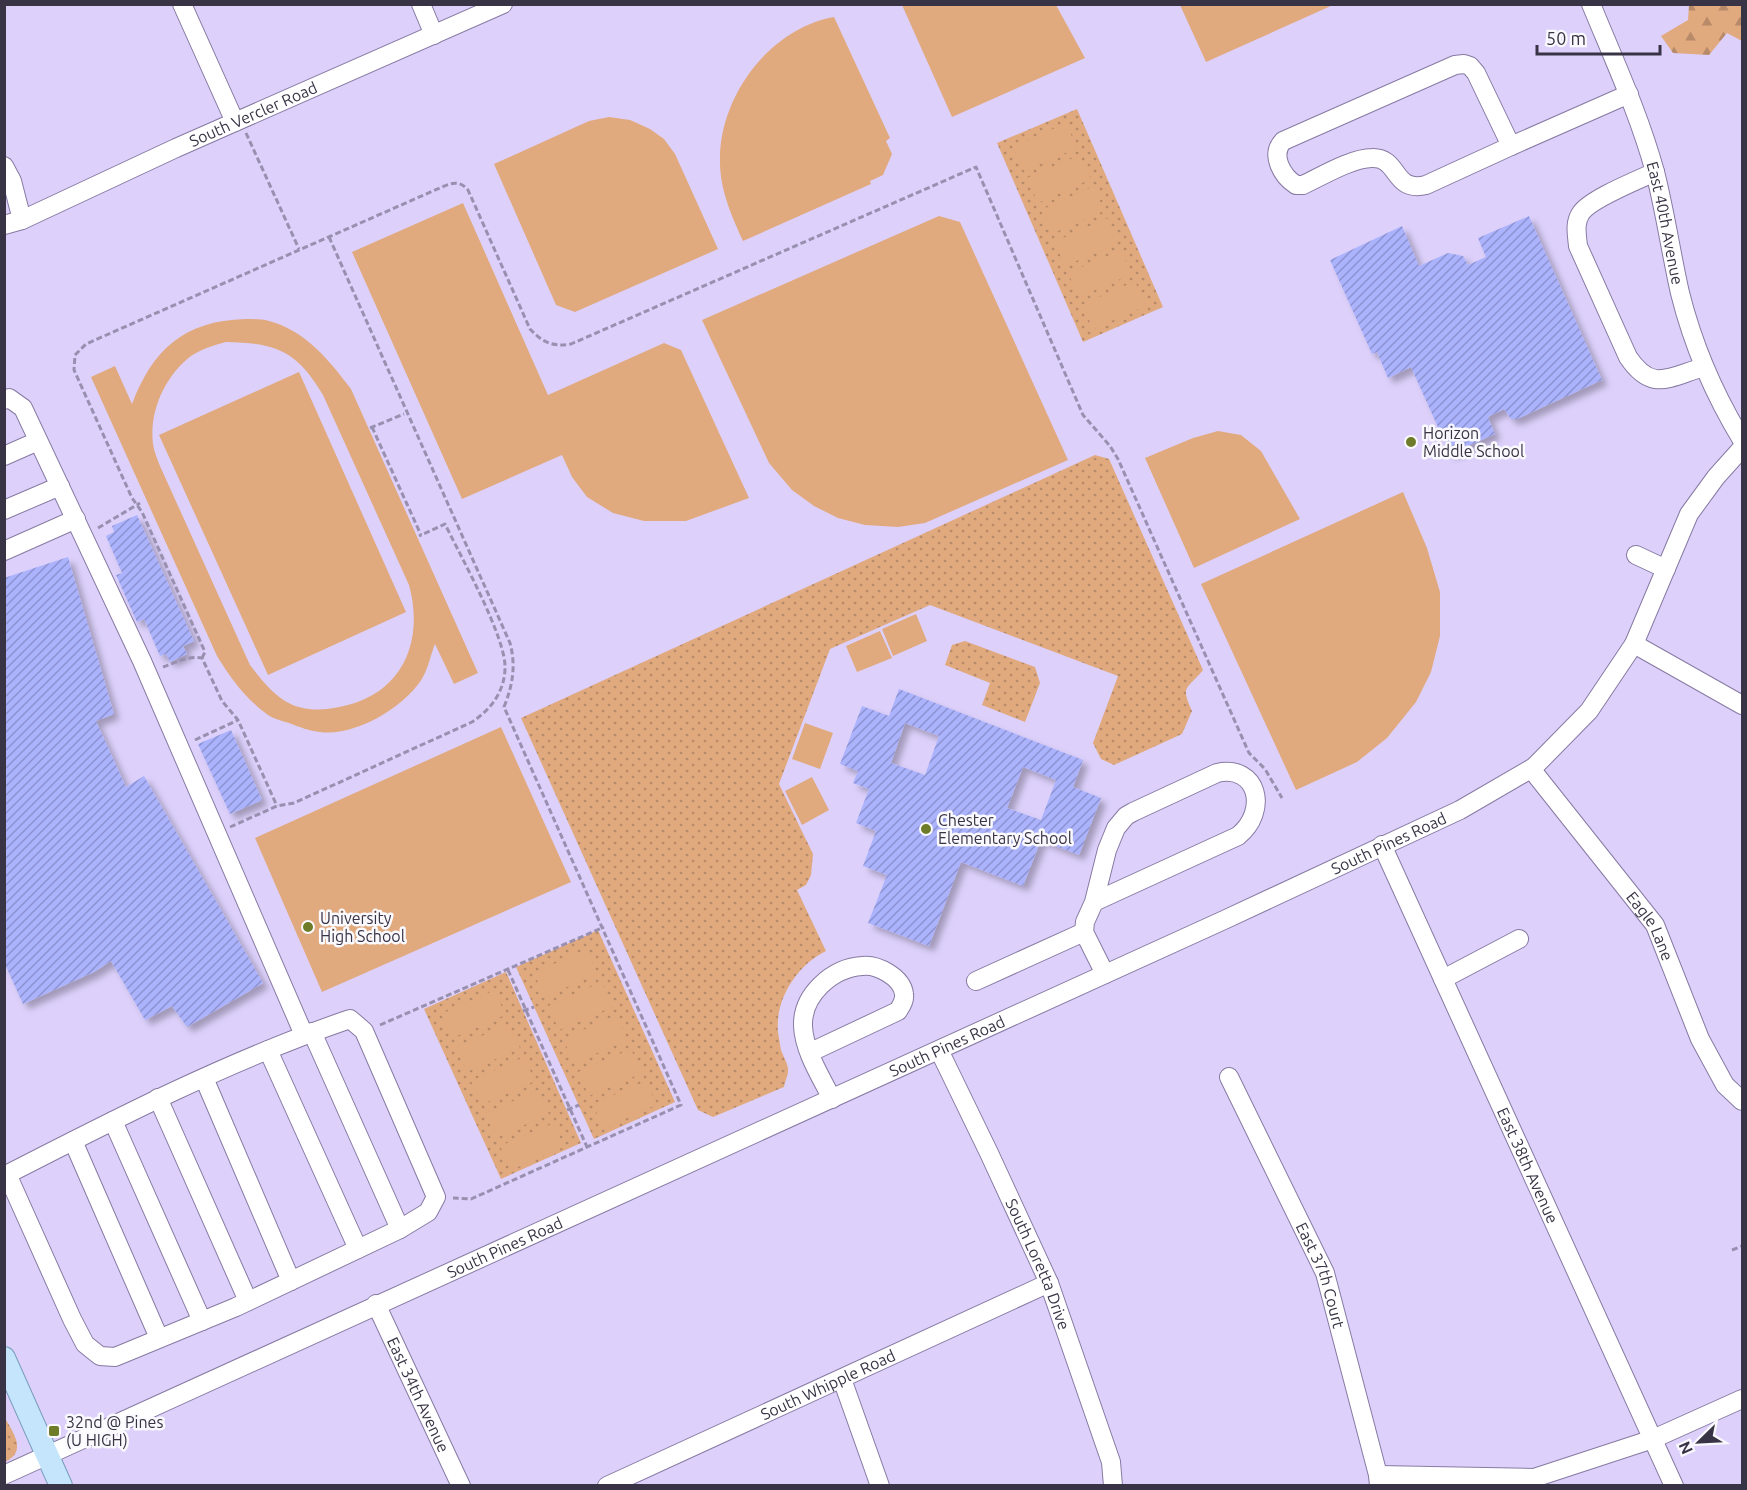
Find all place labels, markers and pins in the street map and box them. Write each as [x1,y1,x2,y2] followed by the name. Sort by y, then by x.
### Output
[1423,424,1524,460] place label: Horizon Middle School
[1404,435,1418,449] marker: Horizon Middle School
[938,811,1072,847] place label: Chester Elementary School
[919,822,933,836] marker: Chester Elementary School
[320,909,405,945] place label: University High School
[301,920,315,934] marker: University High School
[66,1413,163,1450] place label: 32nd @ Pines (U HIGH)
[47,1424,61,1438] marker: 32nd @ Pines (U HIGH)

